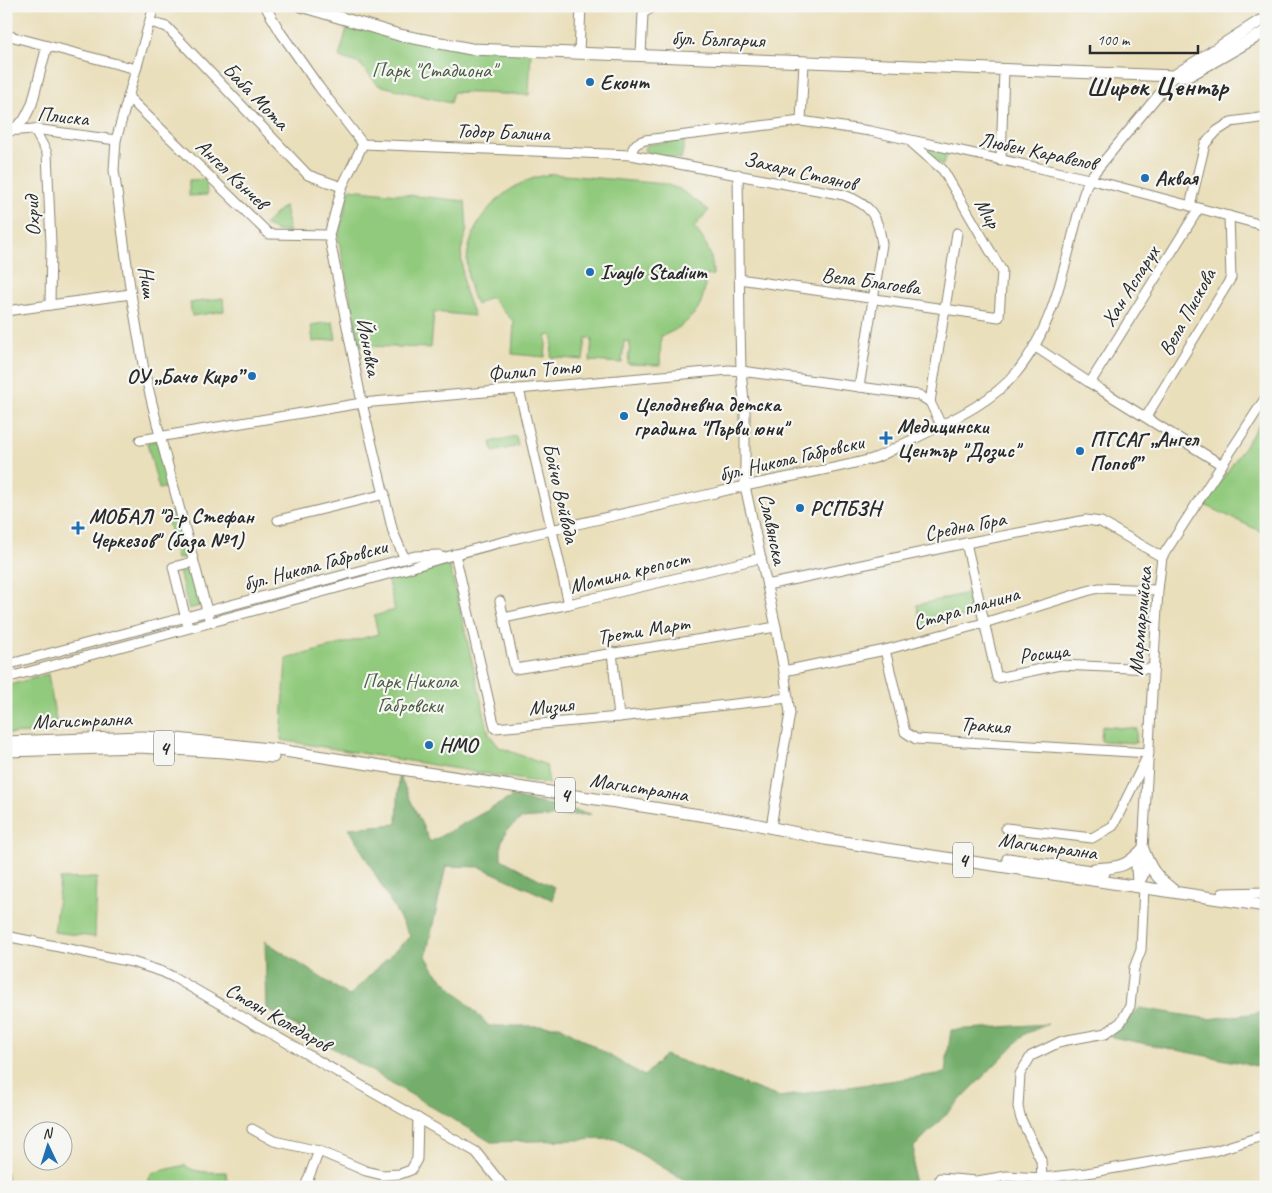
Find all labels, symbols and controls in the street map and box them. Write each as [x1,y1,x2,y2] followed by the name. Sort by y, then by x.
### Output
[1090,22,1197,54] scale bar
[671,24,767,54] street label: бул. България
[1097,31,1131,50] text: 100 m
[217,57,296,137] street label: Баба Мота
[372,57,500,83] park label: Парк "Стадиона"
[600,69,651,95] place label: Еконт
[1086,70,1230,103] district label: Широк Център
[584,76,596,88] marker: Еконт
[36,100,91,132] street label: Плиска
[456,117,552,147] street label: Тодор Балина
[977,126,1104,177] street label: Любен Каравелов
[190,133,277,218] street label: Ангел Кънчев
[741,145,863,197] street label: Захари Стоянов
[1155,165,1199,191] place label: Аквая
[1139,172,1151,184] marker: Аквая
[18,193,46,237] street label: Охрид
[969,193,1007,234] street label: Мир
[1095,239,1166,331] street label: Хан Аспарух
[600,259,708,286] place label: Ivaylo Stadium
[820,261,924,301] street label: Вела Благоева
[1152,263,1222,360] street label: Вела Пискова
[133,264,163,300] street label: Ниш
[584,266,596,278] marker: Ivaylo Stadium
[351,316,388,381] street label: Йоновка
[487,353,582,387] street label: Филип Тотю
[127,363,247,389] place label: ОУ „Бачо Киро”
[246,370,258,382] marker: ОУ „Бачо Киро”
[634,391,792,441] place label: Целодневна детска градина "Първи юни"
[618,410,630,422] marker: Целодневна детска градина "Първи юни"
[897,413,1024,464] place label: Медицински Център "Дозис"
[1090,426,1200,476] place label: ПГСАГ „Ангел Попов”
[716,428,868,487] street label: бул. Никола Габровски
[879,431,893,445] marker: Медицински Център "Дозис"
[537,441,585,547] street label: Бойчо Войвода
[1074,445,1086,457] marker: ПГСАГ „Ангел Попов”
[753,491,794,569] street label: Славянска
[810,495,885,521] place label: РСПБЗН
[794,502,806,514] marker: РСПБЗН
[89,503,256,554] place label: МОБАЛ "д-р Стефан Черкезов" (база №1)
[922,505,1010,547] street label: Средна Гора
[71,521,85,535] marker: МОБАЛ "д-р Стефан Черкезов" (база №1)
[240,533,392,597] street label: бул. Никола Габровски
[567,544,693,599] street label: Момина крепост
[1122,564,1158,676] street label: Мармарлийска
[910,580,1024,636] street label: Стара планина
[595,610,692,650] street label: Трети Март
[1018,637,1073,669] street label: Росица
[363,668,459,718] park label: Парк Никола Габровски
[527,691,576,722] street label: Мизия
[32,705,134,735] street label: Магистрална
[960,710,1012,740] street label: Тракия
[154,730,174,766] road number: 4
[439,732,480,758] place label: HMO
[423,739,435,751] marker: HMO
[588,766,692,808] street label: Магистрална
[555,778,575,812] road number: 4
[997,826,1101,866] street label: Магистрална
[953,842,973,878] road number: 4
[221,977,339,1060] street label: Стоян Коледаров
[22,1120,72,1170] north arrow
[42,1125,54,1142] text: N

